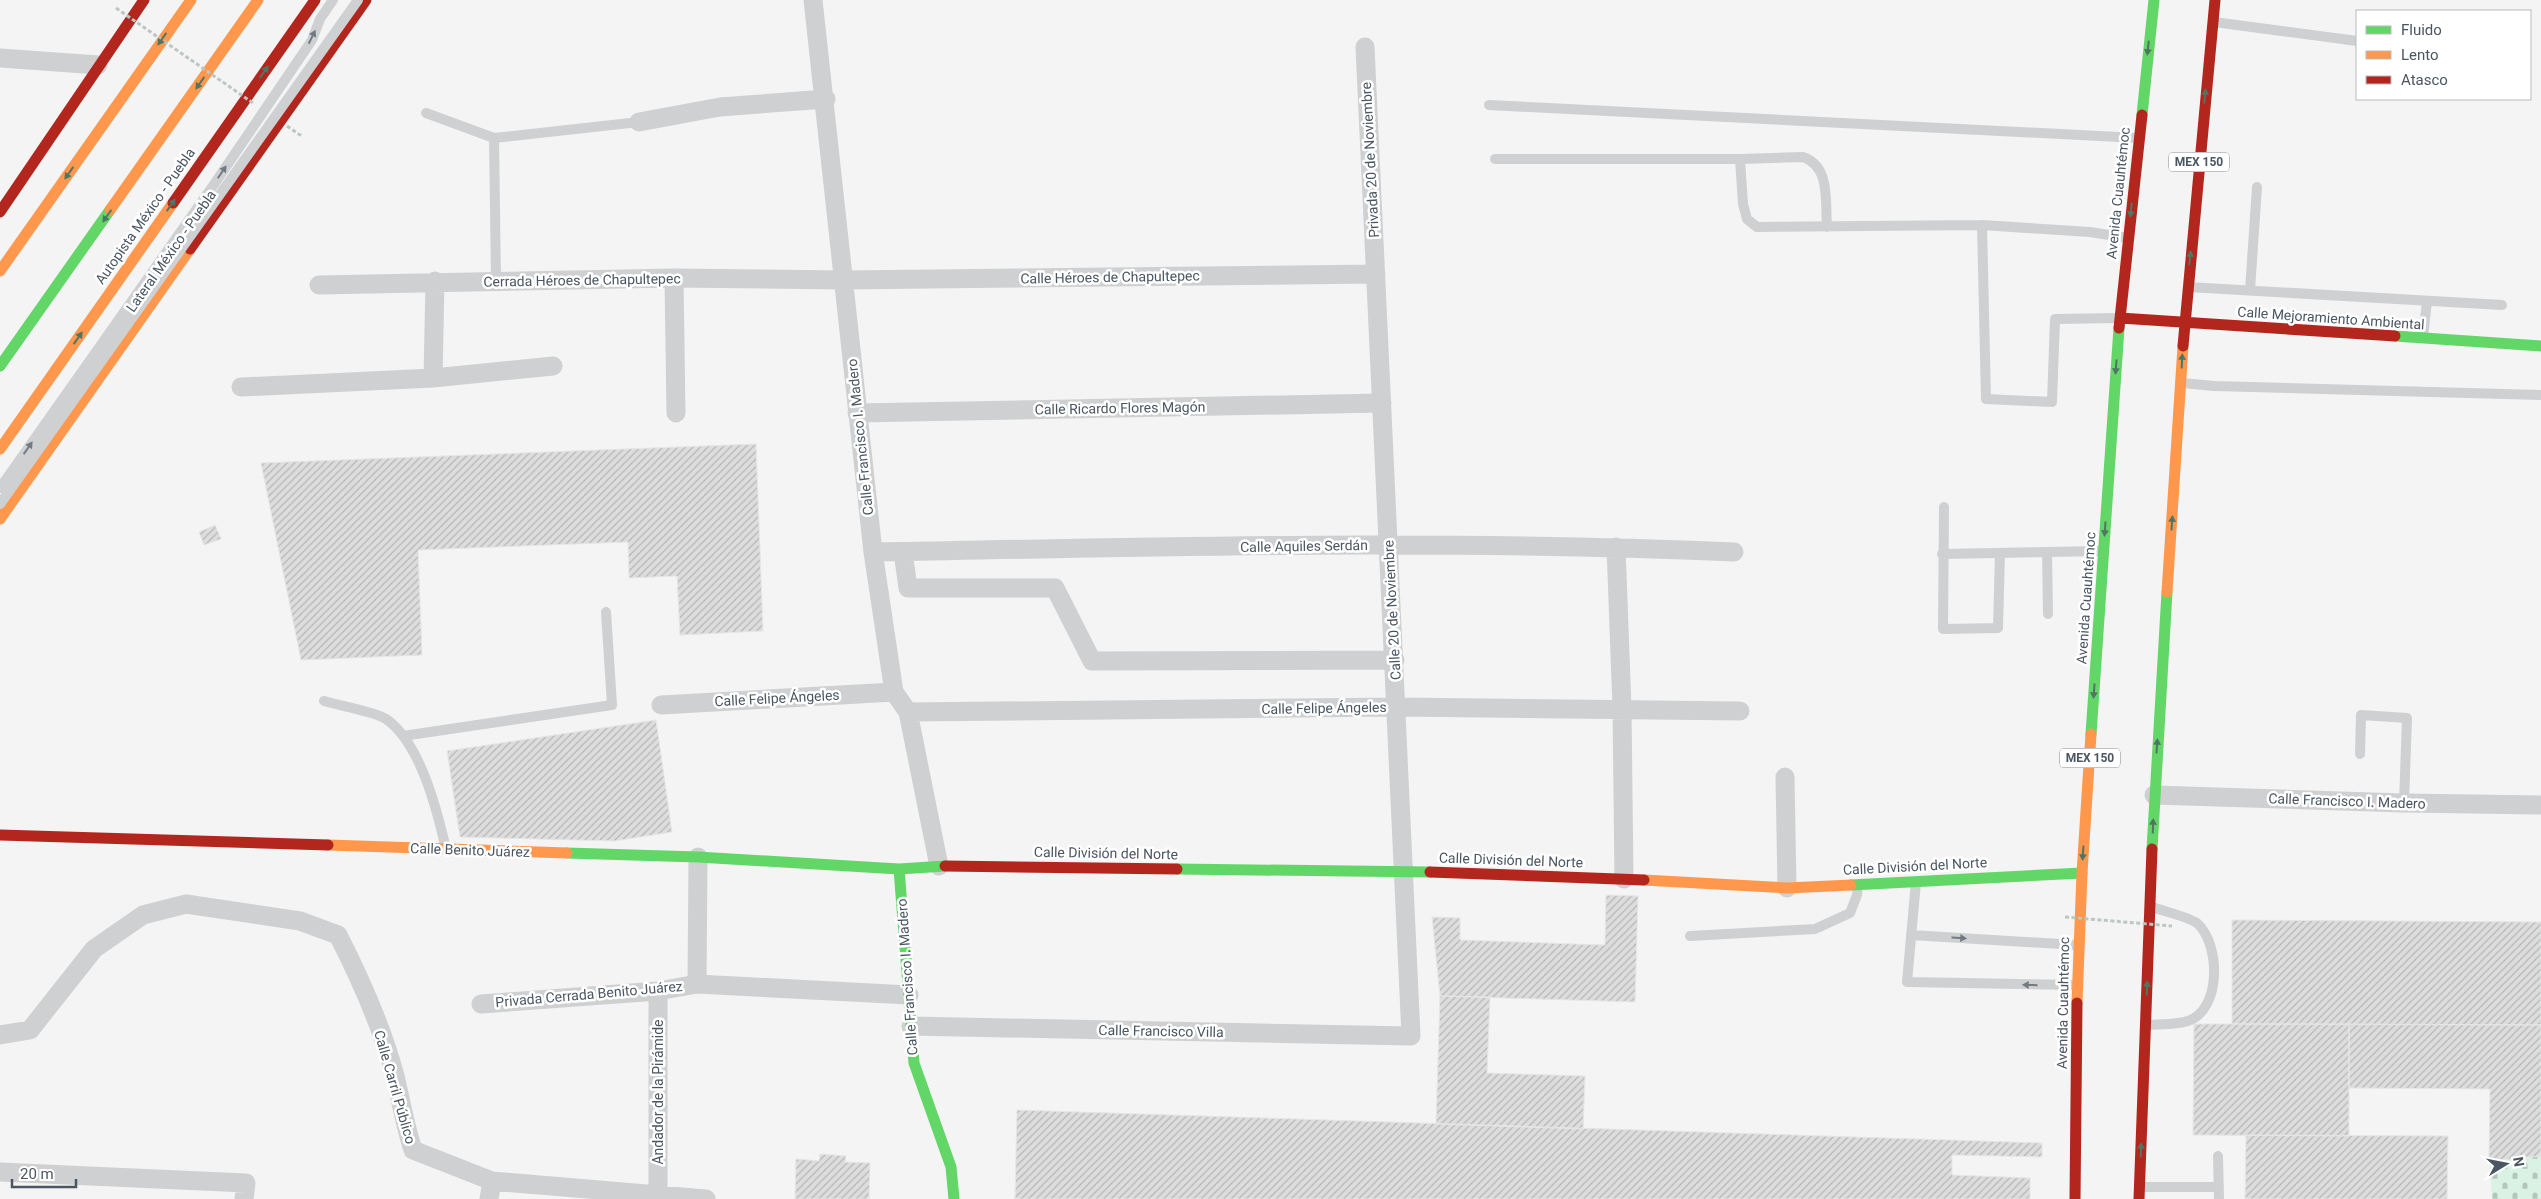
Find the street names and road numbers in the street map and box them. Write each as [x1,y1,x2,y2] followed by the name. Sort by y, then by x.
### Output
[1358,82,1382,238] street label: Privada 20 de Noviembre
[2103,126,2133,260] street label: Avenida Cuauhtémoc
[92,145,198,287] street label: Autopista México - Puebla
[2169,152,2229,172] road number: MEX 150
[123,187,219,315] street label: Lateral México - Puebla
[1020,267,1200,287] street label: Calle Héroes de Chapultepec
[483,270,681,290] street label: Cerrada Héroes de Chapultepec
[2237,303,2425,333] street label: Calle Mejoramiento Ambiental
[844,358,876,516] street label: Calle Francisco I. Madero
[1035,399,1205,417] street label: Calle Ricardo Flores Magón
[2073,531,2099,665] street label: Avenida Cuauhtémoc
[1240,537,1368,555] street label: Calle Aquiles Serdán
[1380,540,1404,680] street label: Calle 20 de Noviembre
[714,686,840,709] street label: Calle Felipe Ángeles
[1261,698,1387,717] street label: Calle Felipe Ángeles
[2060,748,2120,768] road number: MEX 150
[2268,790,2426,812] street label: Calle Francisco I. Madero
[410,840,530,860] street label: Calle Benito Juárez
[1034,844,1178,862] street label: Calle División del Norte
[1439,849,1583,871] street label: Calle División del Norte
[1843,854,1987,878] street label: Calle División del Norte
[894,898,920,1056] street label: Calle Francisco I. Madero
[2054,937,2072,1069] street label: Avenida Cuauhtémoc
[495,978,683,1010] street label: Privada Cerrada Benito Juárez
[650,1019,666,1165] street label: Andador de la Pirámide
[1098,1022,1224,1040] street label: Calle Francisco Villa
[371,1028,419,1146] street label: Calle Carril Público

